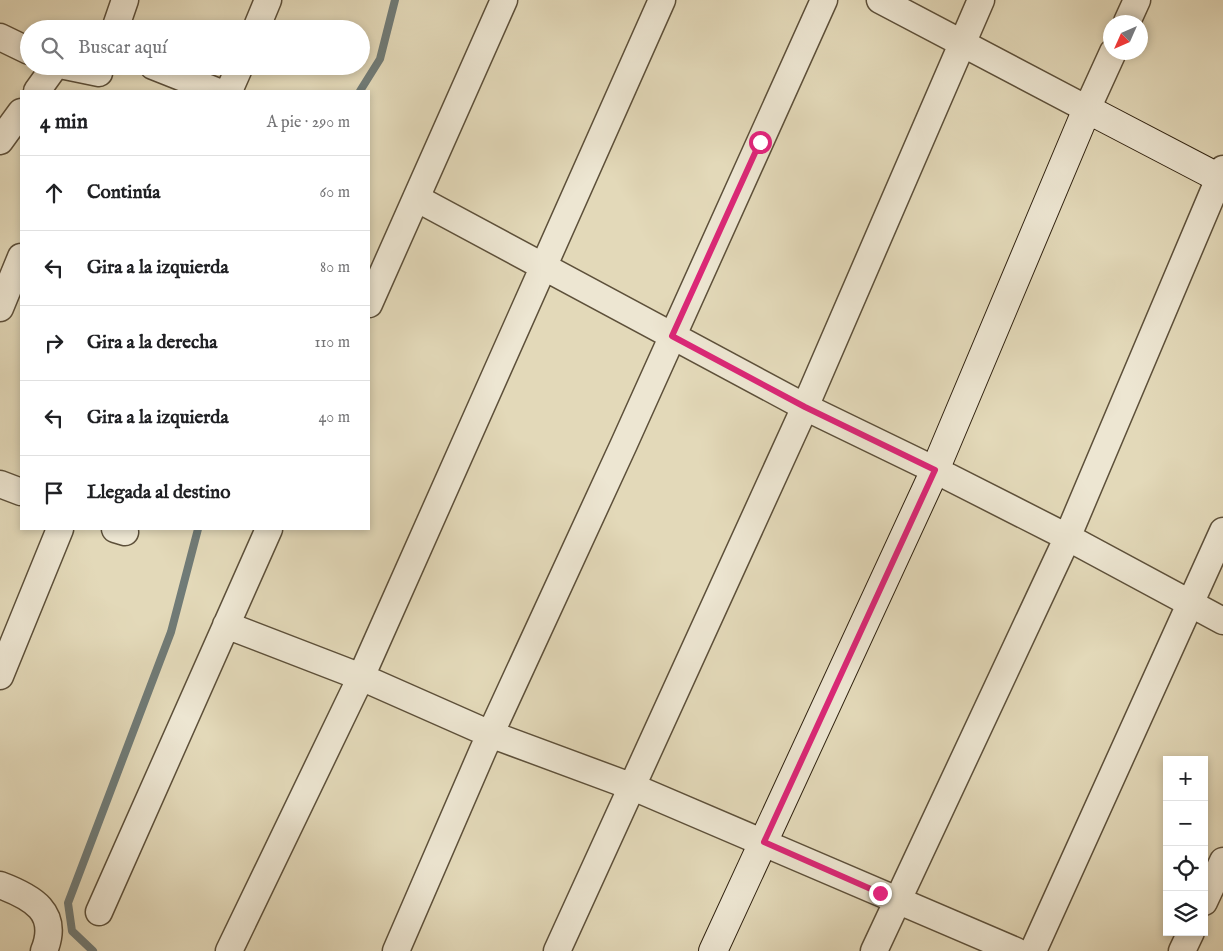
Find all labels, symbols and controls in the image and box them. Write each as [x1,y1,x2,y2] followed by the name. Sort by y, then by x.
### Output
[1103,15,1148,60] north arrow
[20,20,370,75] search box
[38,34,66,62] icon: search
[78,36,167,60] text: Buscar aquí
[40,109,88,136] text: 4 min
[267,113,350,133] text: A pie · 290 m
[749,131,772,154] route start
[40,179,68,207] icon: ahead
[87,181,161,205] text: Continúa
[320,183,350,203] text: 60 m
[40,254,68,282] icon: left
[87,256,229,280] text: Gira a la izquierda
[320,258,350,278] text: 80 m
[40,329,68,357] icon: right
[87,331,217,355] text: Gira a la derecha
[314,333,350,353] text: 110 m
[40,404,68,432] icon: left
[87,406,229,430] text: Gira a la izquierda
[318,408,350,428] text: 40 m
[40,479,68,507] icon: arrive
[87,481,230,505] text: Llegada al destino
[1163,756,1208,936] map controls
[1163,756,1208,801] button: +
[1163,801,1208,846] button: −
[1163,846,1208,891] button: locate
[869,882,892,905] route end
[1163,891,1208,936] button: layers

